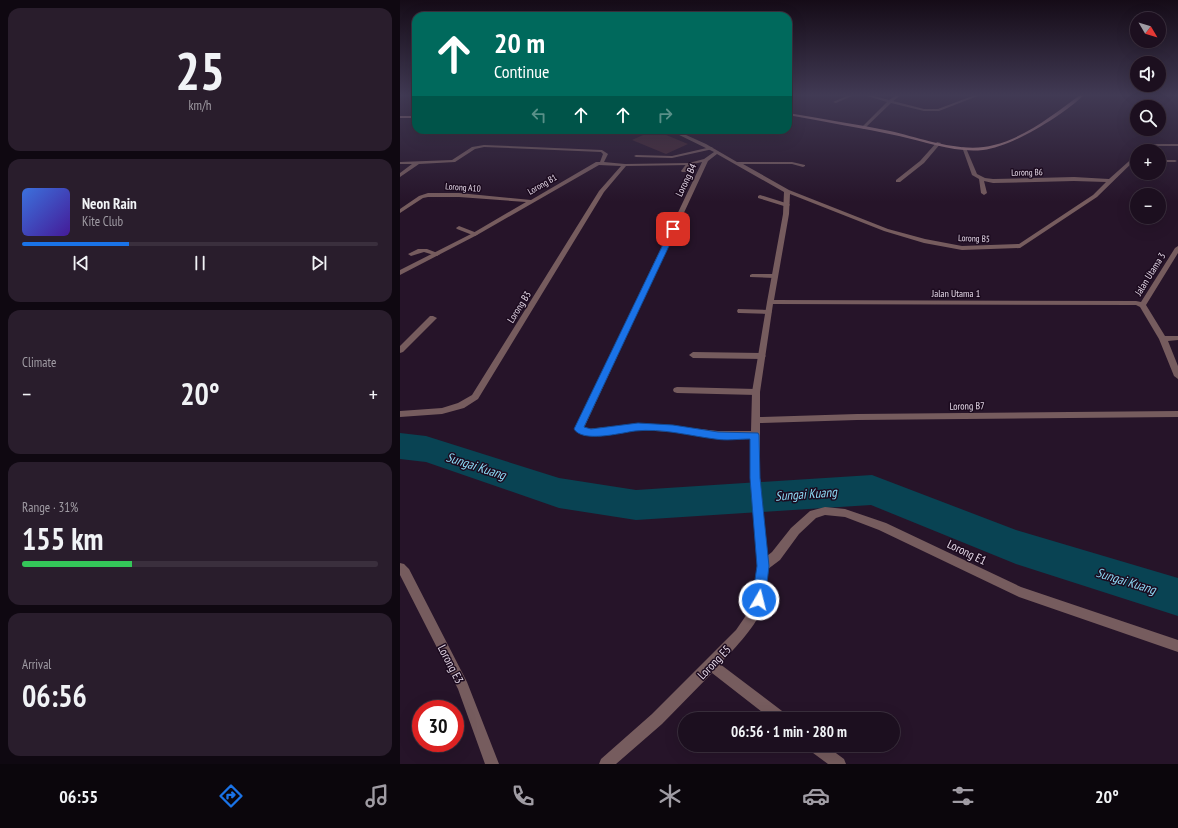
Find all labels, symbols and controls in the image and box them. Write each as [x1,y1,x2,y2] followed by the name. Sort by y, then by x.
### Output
[1130,12,1166,48] north arrow
[1130,12,1166,224] map controls
[494,24,545,61] text: 20 m
[428,28,480,80] icon: ahead
[175,37,225,104] text: 25
[1130,56,1166,92] button: sound
[494,60,549,83] text: Continue
[188,97,212,114] text: km/h
[1130,100,1166,136] button: search
[528,104,550,126] icon: left
[570,104,592,126] icon: ahead
[612,104,634,126] icon: ahead
[654,104,676,126] icon: right
[1130,144,1166,180] button: +
[672,161,700,199] street label: Lorong B4
[1011,166,1043,178] street label: Lorong B6
[526,171,558,197] street label: Lorong B1
[445,180,481,194] street label: Lorong A10
[1130,188,1166,224] button: −
[82,194,137,213] text: Neon Rain
[656,212,690,246] pin
[82,213,123,230] text: Kite Club
[662,218,684,240] icon: arrive
[958,232,990,244] street label: Lorong B5
[1131,250,1168,299] street label: Jalan Utama 3
[70,252,92,274] icon: previous
[189,252,211,274] icon: pause
[308,252,330,274] icon: next
[931,287,980,300] street label: Jalan Utama 1
[504,289,534,325] street label: Lorong B3
[22,354,56,371] text: Climate
[180,374,220,413] text: 20°
[22,380,31,408] text: −
[369,380,378,408] text: +
[949,399,985,413] street label: Lorong B7
[444,448,509,484] water label: Sungai Kuang
[775,483,839,505] water label: Sungai Kuang
[22,499,78,516] text: Range · 31%
[22,519,103,558] text: 155 km
[945,536,989,568] street label: Lorong E1
[1094,564,1159,599] water label: Sungai Kuang
[738,579,780,621] position arrow
[435,642,467,686] street label: Lorong E3
[694,642,734,682] street label: Lorong E5
[22,656,51,673] text: Arrival
[22,676,87,715] text: 06:56
[412,700,464,752] speed limit sign: 30
[731,722,847,741] text: 06:56 · 1 min · 280 m
[217,782,245,810] icon: directions
[363,782,391,810] icon: music
[509,782,537,810] icon: phone
[656,782,684,810] icon: climate
[802,782,830,810] icon: car
[949,782,977,810] icon: filters
[59,785,98,808] text: 06:55
[1095,785,1119,808] text: 20°

